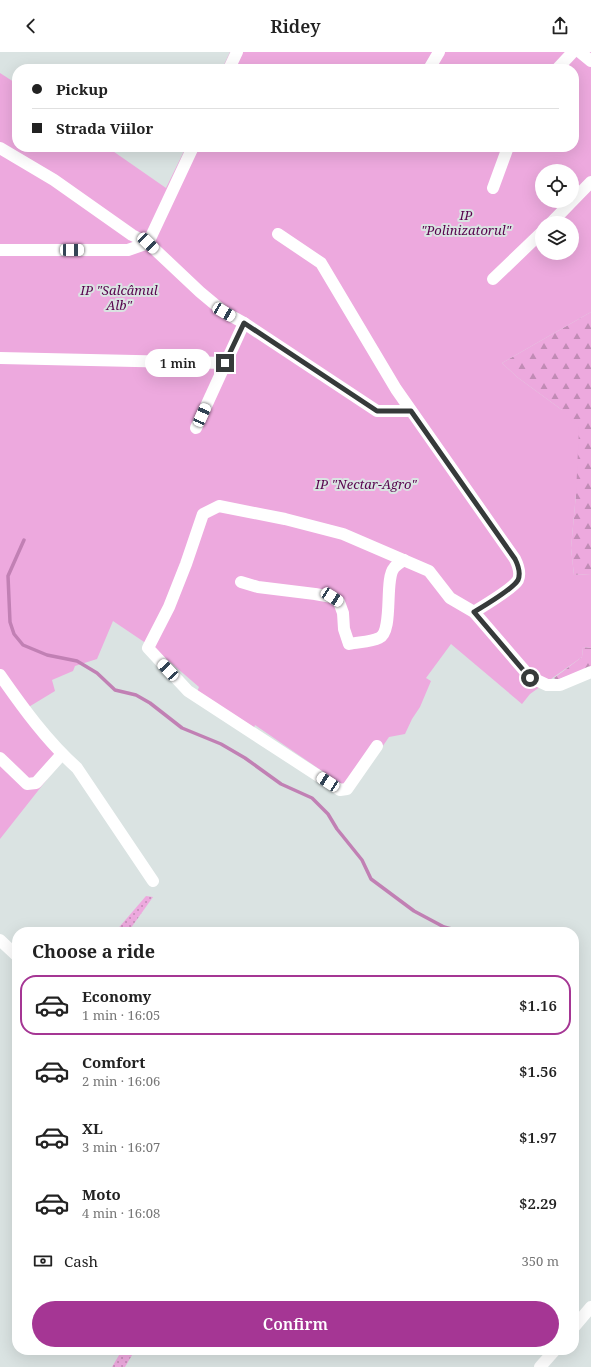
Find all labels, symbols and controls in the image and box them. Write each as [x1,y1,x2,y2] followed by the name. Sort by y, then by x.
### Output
[270,14,321,38] text: Ridey
[20,15,42,37] icon: back
[549,15,571,37] icon: share
[56,79,108,99] text: Pickup
[56,118,153,138] text: Strada Viilor
[535,164,579,260] map controls
[535,164,579,208] button: locate
[421,206,512,239] park label: IP "Polinizatorul"
[535,216,579,260] button: layers
[135,230,161,256] car
[60,244,84,256] car
[79,281,158,314] park label: IP "Salcâmul Alb"
[211,301,237,323] car
[145,349,211,377] callout: 1 min
[160,354,196,372] text: 1 min
[216,354,234,372] route end
[192,402,212,428] car
[314,475,417,493] park label: IP "Nectar-Agro"
[319,585,345,609] car
[155,657,181,683] car
[521,669,539,687] route start
[315,770,341,794] car
[32,939,155,963] text: Choose a ride
[82,986,151,1006] text: Economy
[34,987,70,1023] icon: car
[519,995,557,1015] text: $1.16
[82,1006,160,1024] text: 1 min · 16:05
[82,1052,145,1072] text: Comfort
[34,1053,70,1089] icon: car
[519,1061,557,1081] text: $1.56
[82,1072,160,1090] text: 2 min · 16:06
[82,1118,103,1138] text: XL
[34,1119,70,1155] icon: car
[519,1127,557,1147] text: $1.97
[82,1138,160,1156] text: 3 min · 16:07
[82,1184,121,1204] text: Moto
[34,1185,70,1221] icon: car
[519,1193,557,1213] text: $2.29
[82,1204,160,1222] text: 4 min · 16:08
[32,1250,54,1272] icon: cash
[64,1251,98,1271] text: Cash
[522,1252,559,1270] text: 350 m
[32,1301,559,1347] button: Confirm

